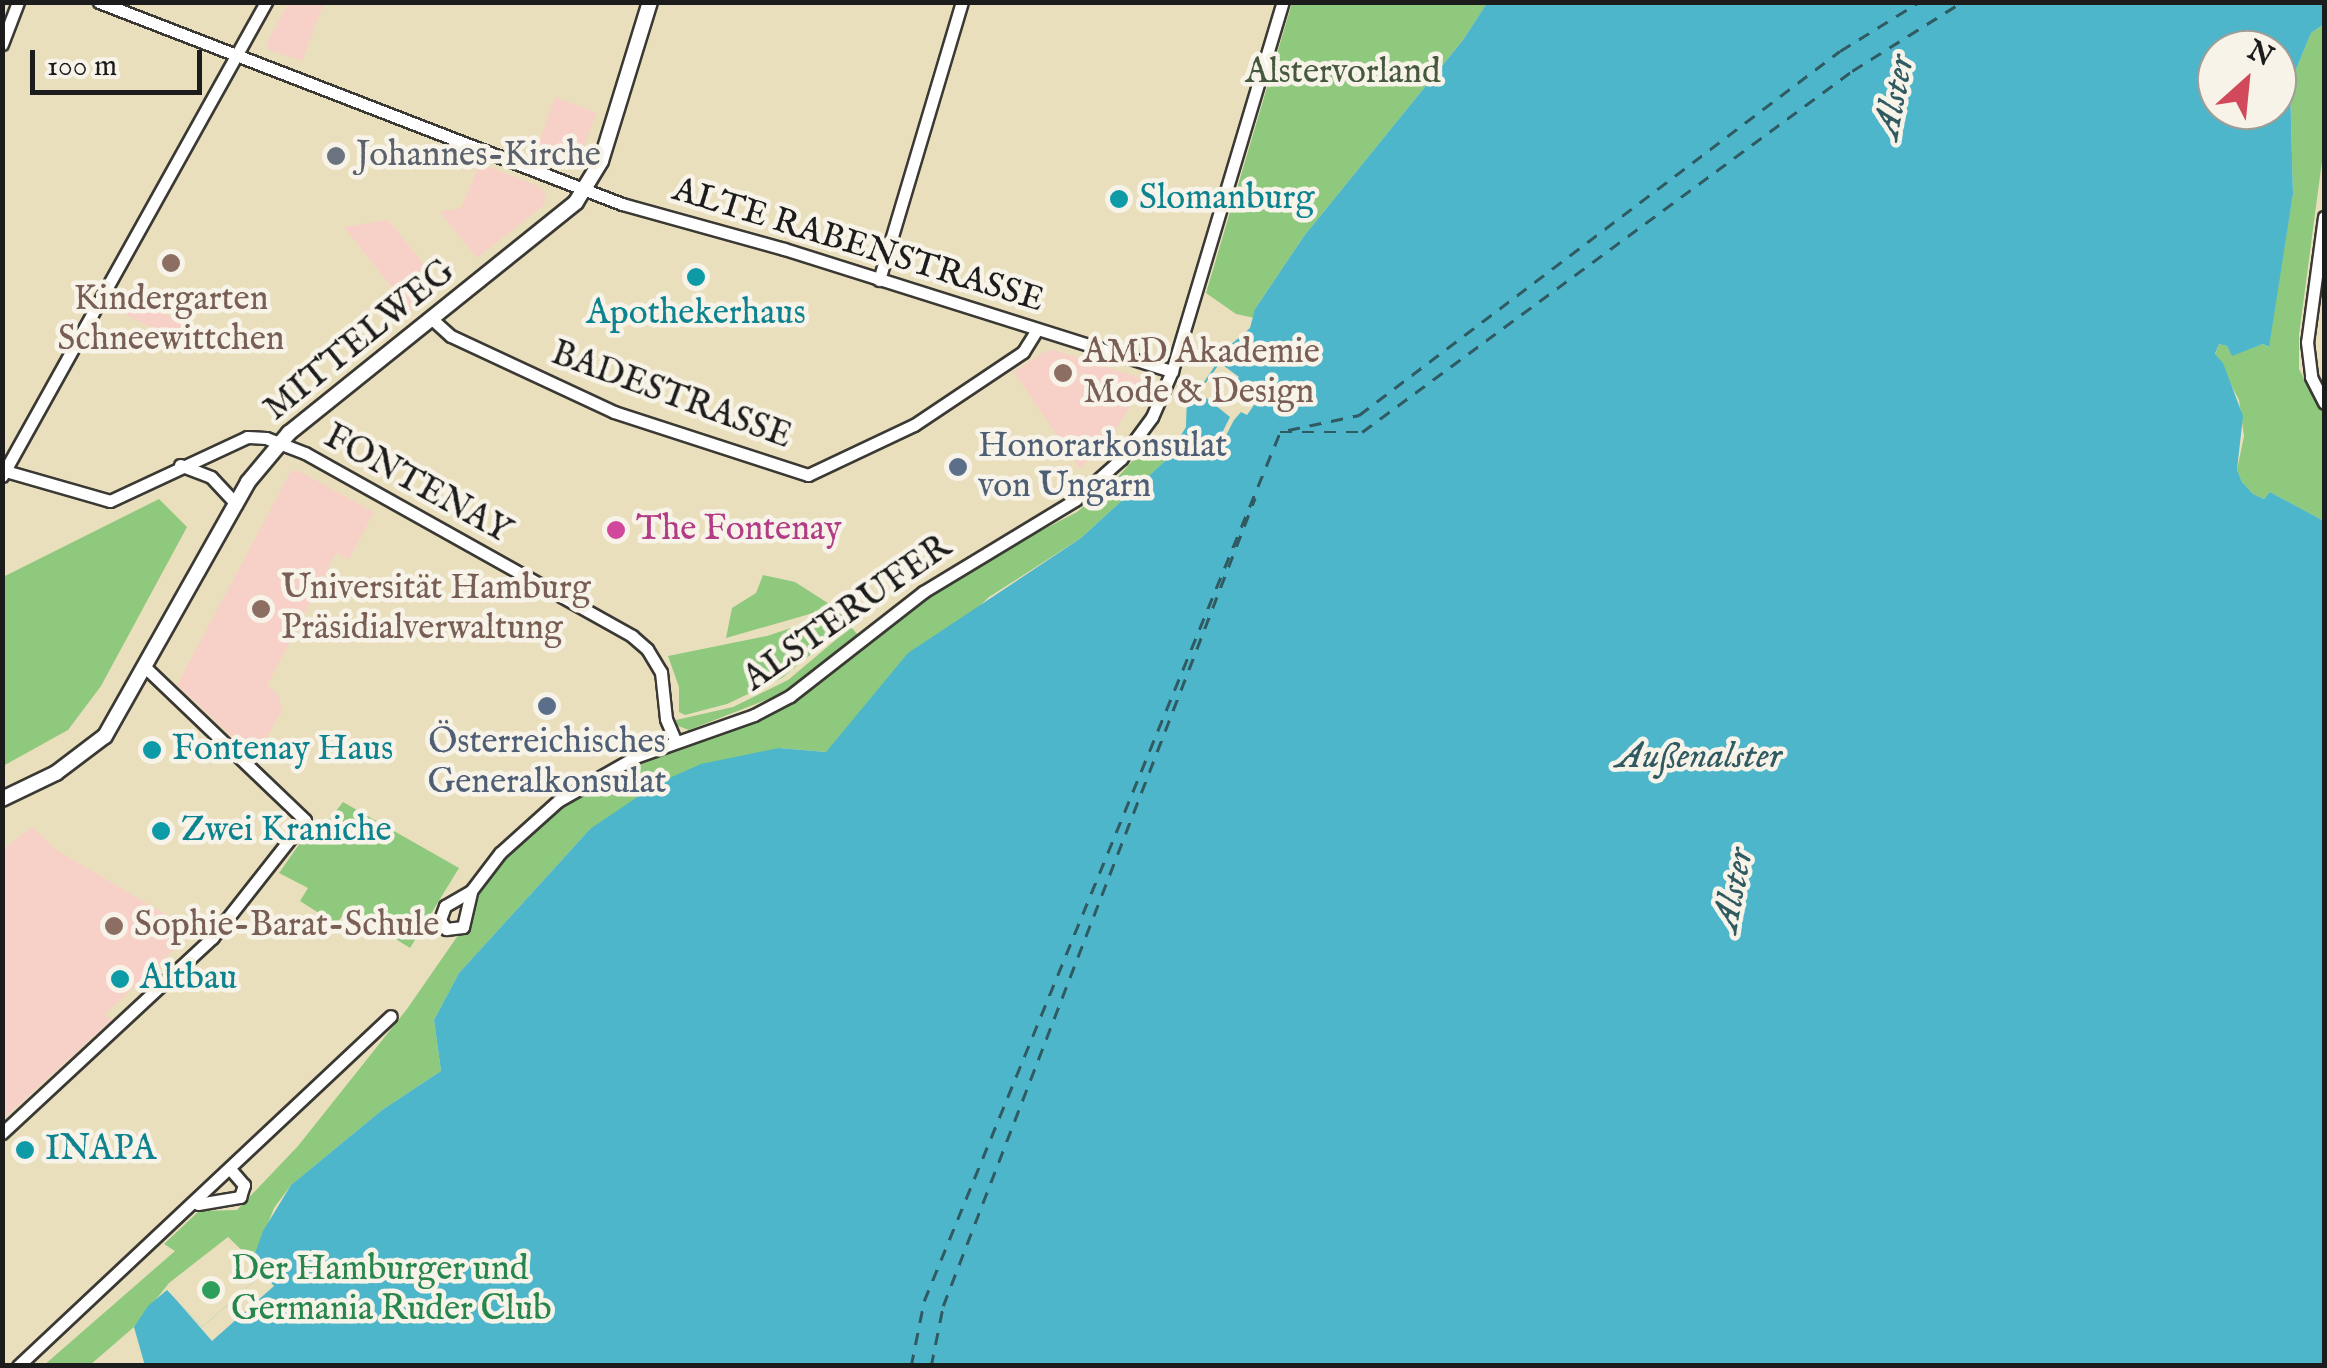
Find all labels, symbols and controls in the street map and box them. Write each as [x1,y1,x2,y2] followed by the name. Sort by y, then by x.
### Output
[35,30,208,92] scale bar
[2197,30,2297,130] north arrow
[2241,34,2279,76] text: N
[47,48,117,86] text: 100 m
[1866,51,1926,143] water label: Alster
[1245,52,1441,94] park label: Alstervorland
[356,135,601,177] place label: Johannes-Kirche
[325,145,347,167] marker: Johannes-Kirche
[667,170,1049,322] street label: ALTE RABENSTRASSE
[1139,178,1314,220] place label: Slomanburg
[1108,188,1130,210] marker: Slomanburg
[256,251,464,431] street label: MITTELWEG
[160,252,182,274] marker: Kindergarten Schneewittchen
[685,266,707,288] marker: Apothekerhaus
[58,279,284,361] place label: Kindergarten Schneewittchen
[586,293,806,335] place label: Apothekerhaus
[1083,332,1320,414] place label: AMD Akademie Mode & Design
[545,333,797,459] street label: BADESTRASSE
[1052,362,1074,384] marker: AMD Akademie Mode & Design
[316,416,518,554] street label: FONTENAY
[978,426,1227,508] place label: Honorarkonsulat von Ungarn
[947,456,969,478] marker: Honorarkonsulat von Ungarn
[636,509,842,551] place label: The Fontenay
[605,519,627,541] marker: The Fontenay
[736,527,960,701] street label: ALSTERUFER
[281,568,591,650] place label: Universität Hamburg Präsidialverwaltung
[250,598,272,620] marker: Universität Hamburg Präsidialverwaltung
[536,695,558,717] marker: Österreichisches Generalkonsulat
[427,722,667,804] place label: Österreichisches Generalkonsulat
[172,729,393,771] place label: Fontenay Haus
[1616,735,1782,781] water label: Außenalster
[141,739,163,761] marker: Fontenay Haus
[181,810,392,852] place label: Zwei Kraniche
[150,820,172,842] marker: Zwei Kraniche
[1705,844,1765,936] water label: Alster
[134,905,439,947] place label: Sophie-Barat-Schule
[103,915,125,937] marker: Sophie-Barat-Schule
[140,958,237,1000] place label: Altbau
[109,968,131,990] marker: Altbau
[45,1129,156,1171] place label: INAPA
[14,1139,36,1161] marker: INAPA
[231,1249,552,1331] place label: Der Hamburger und Germania Ruder Club
[200,1279,222,1301] marker: Der Hamburger und Germania Ruder Club

